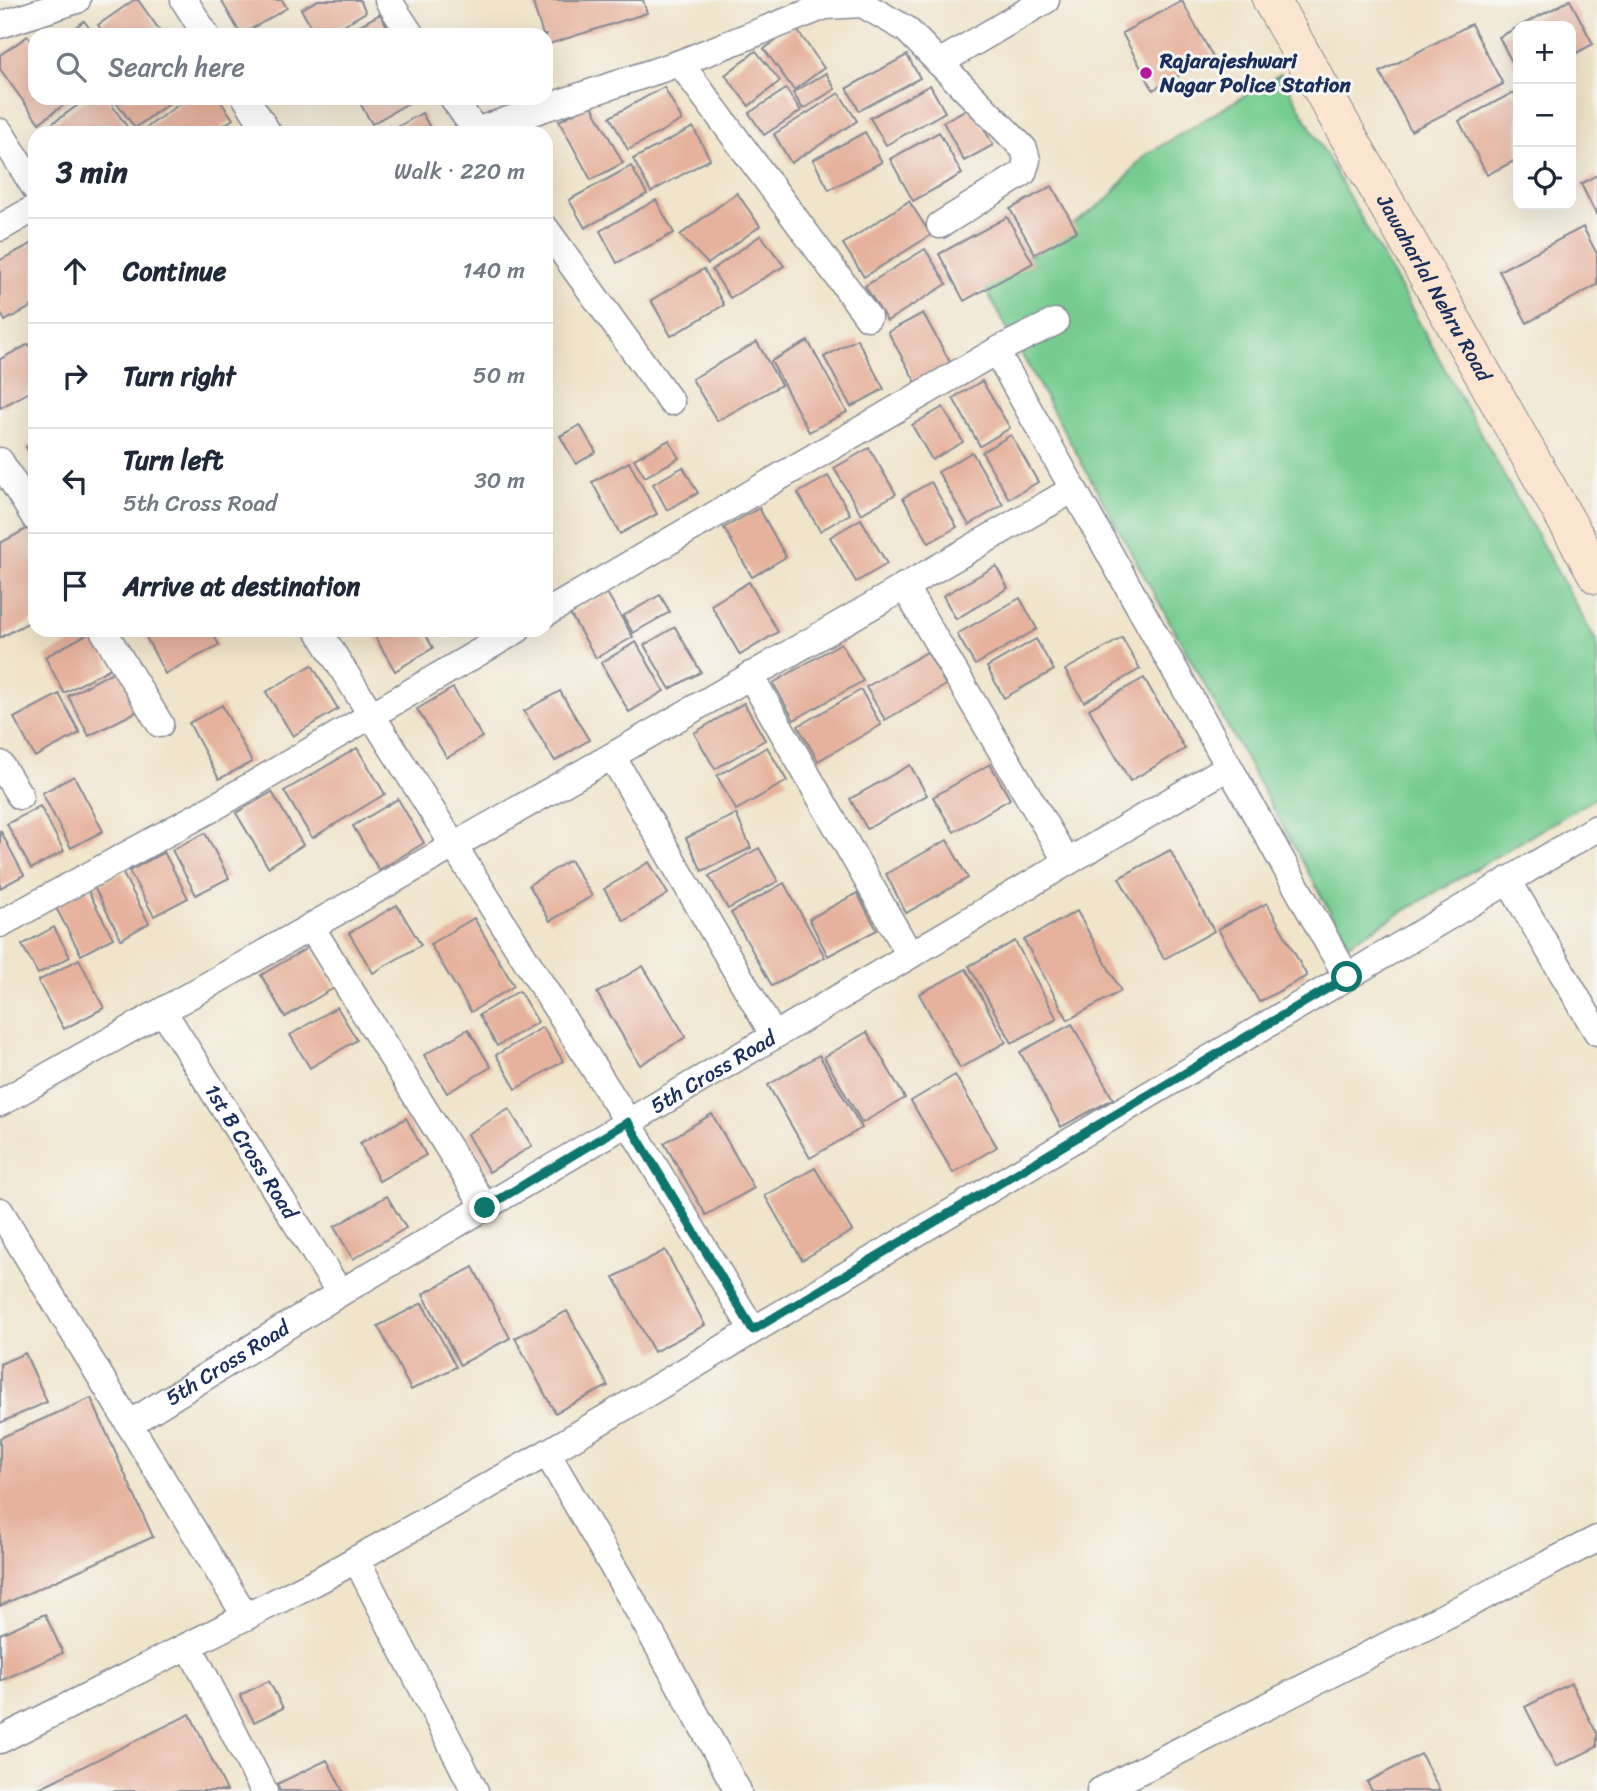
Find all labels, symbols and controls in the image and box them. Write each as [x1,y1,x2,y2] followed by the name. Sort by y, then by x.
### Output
[1513,21,1576,210] map controls
[1513,21,1576,84] button: +
[28,28,553,105] search box
[1159,42,1351,104] place label: Rajarajeshwari Nagar Police Station
[108,44,245,90] text: Search here
[52,48,90,86] icon: search
[1138,65,1154,81] marker: Rajarajeshwari Nagar Police Station
[1513,84,1576,147] button: −
[56,145,128,199] text: 3 min
[1513,147,1576,210] button: locate
[394,151,525,192] text: Walk · 220 m
[1365,186,1504,391] street label: Jawaharlal Nehru Road
[123,248,226,294] text: Continue
[463,250,525,291] text: 140 m
[56,252,94,290] icon: ahead
[123,353,236,399] text: Turn right
[473,355,525,396] text: 50 m
[56,357,94,395] icon: right
[123,437,223,483] text: Turn left
[474,460,525,501] text: 30 m
[56,462,94,500] icon: left
[123,483,277,524] text: 5th Cross Road
[123,563,360,609] text: Arrive at destination
[56,567,94,605] icon: arrive
[1331,961,1362,992] route start
[643,1019,785,1124] street label: 5th Cross Road
[194,1076,309,1229] street label: 1st B Cross Road
[469,1192,500,1223] route end
[158,1309,299,1416] street label: 5th Cross Road

